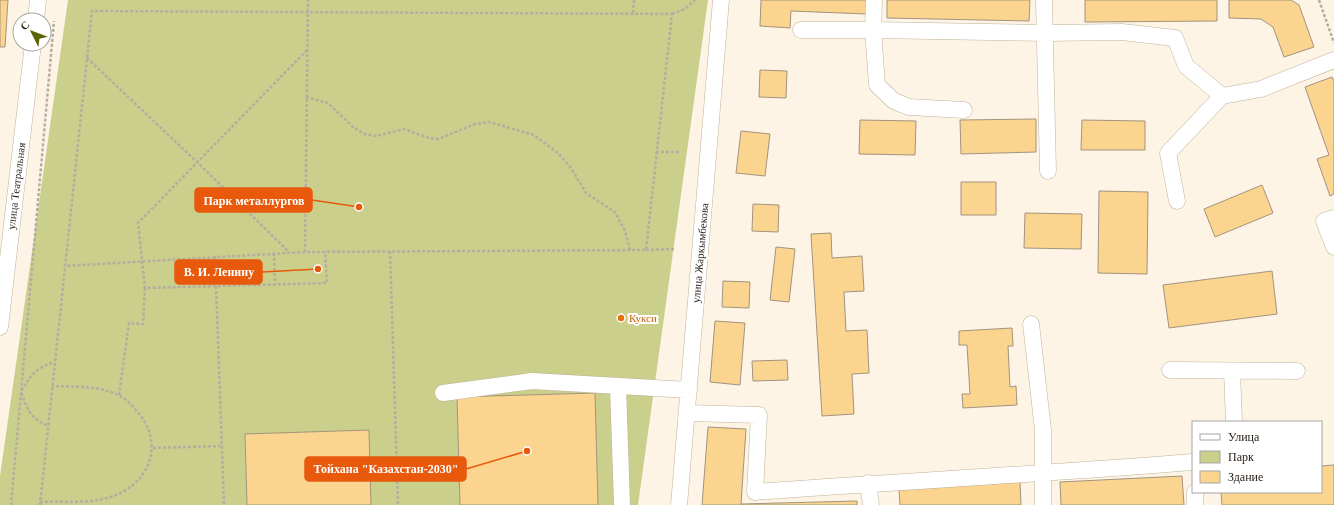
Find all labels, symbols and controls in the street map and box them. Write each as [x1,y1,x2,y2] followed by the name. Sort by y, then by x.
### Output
[12,12,52,52] north arrow
[17,18,32,32] text: С
[5,142,27,230] street label: улица Театральная
[195,188,312,212] callout: Парк металлургов
[203,194,305,208] text: Парк металлургов
[690,202,710,303] street label: улица Жаркымбекова
[175,260,262,284] callout: В. И. Ленину
[184,265,254,279] text: В. И. Ленину
[629,312,657,324] place label: Кукси
[616,313,626,323] marker: Кукси
[1192,421,1322,493] legend
[1228,430,1260,444] text: Улица
[1228,450,1254,464] text: Парк
[305,457,466,481] callout: Тойхана "Казахстан-2030"
[314,462,458,476] text: Тойхана "Казахстан-2030"
[1228,470,1263,484] text: Здание

